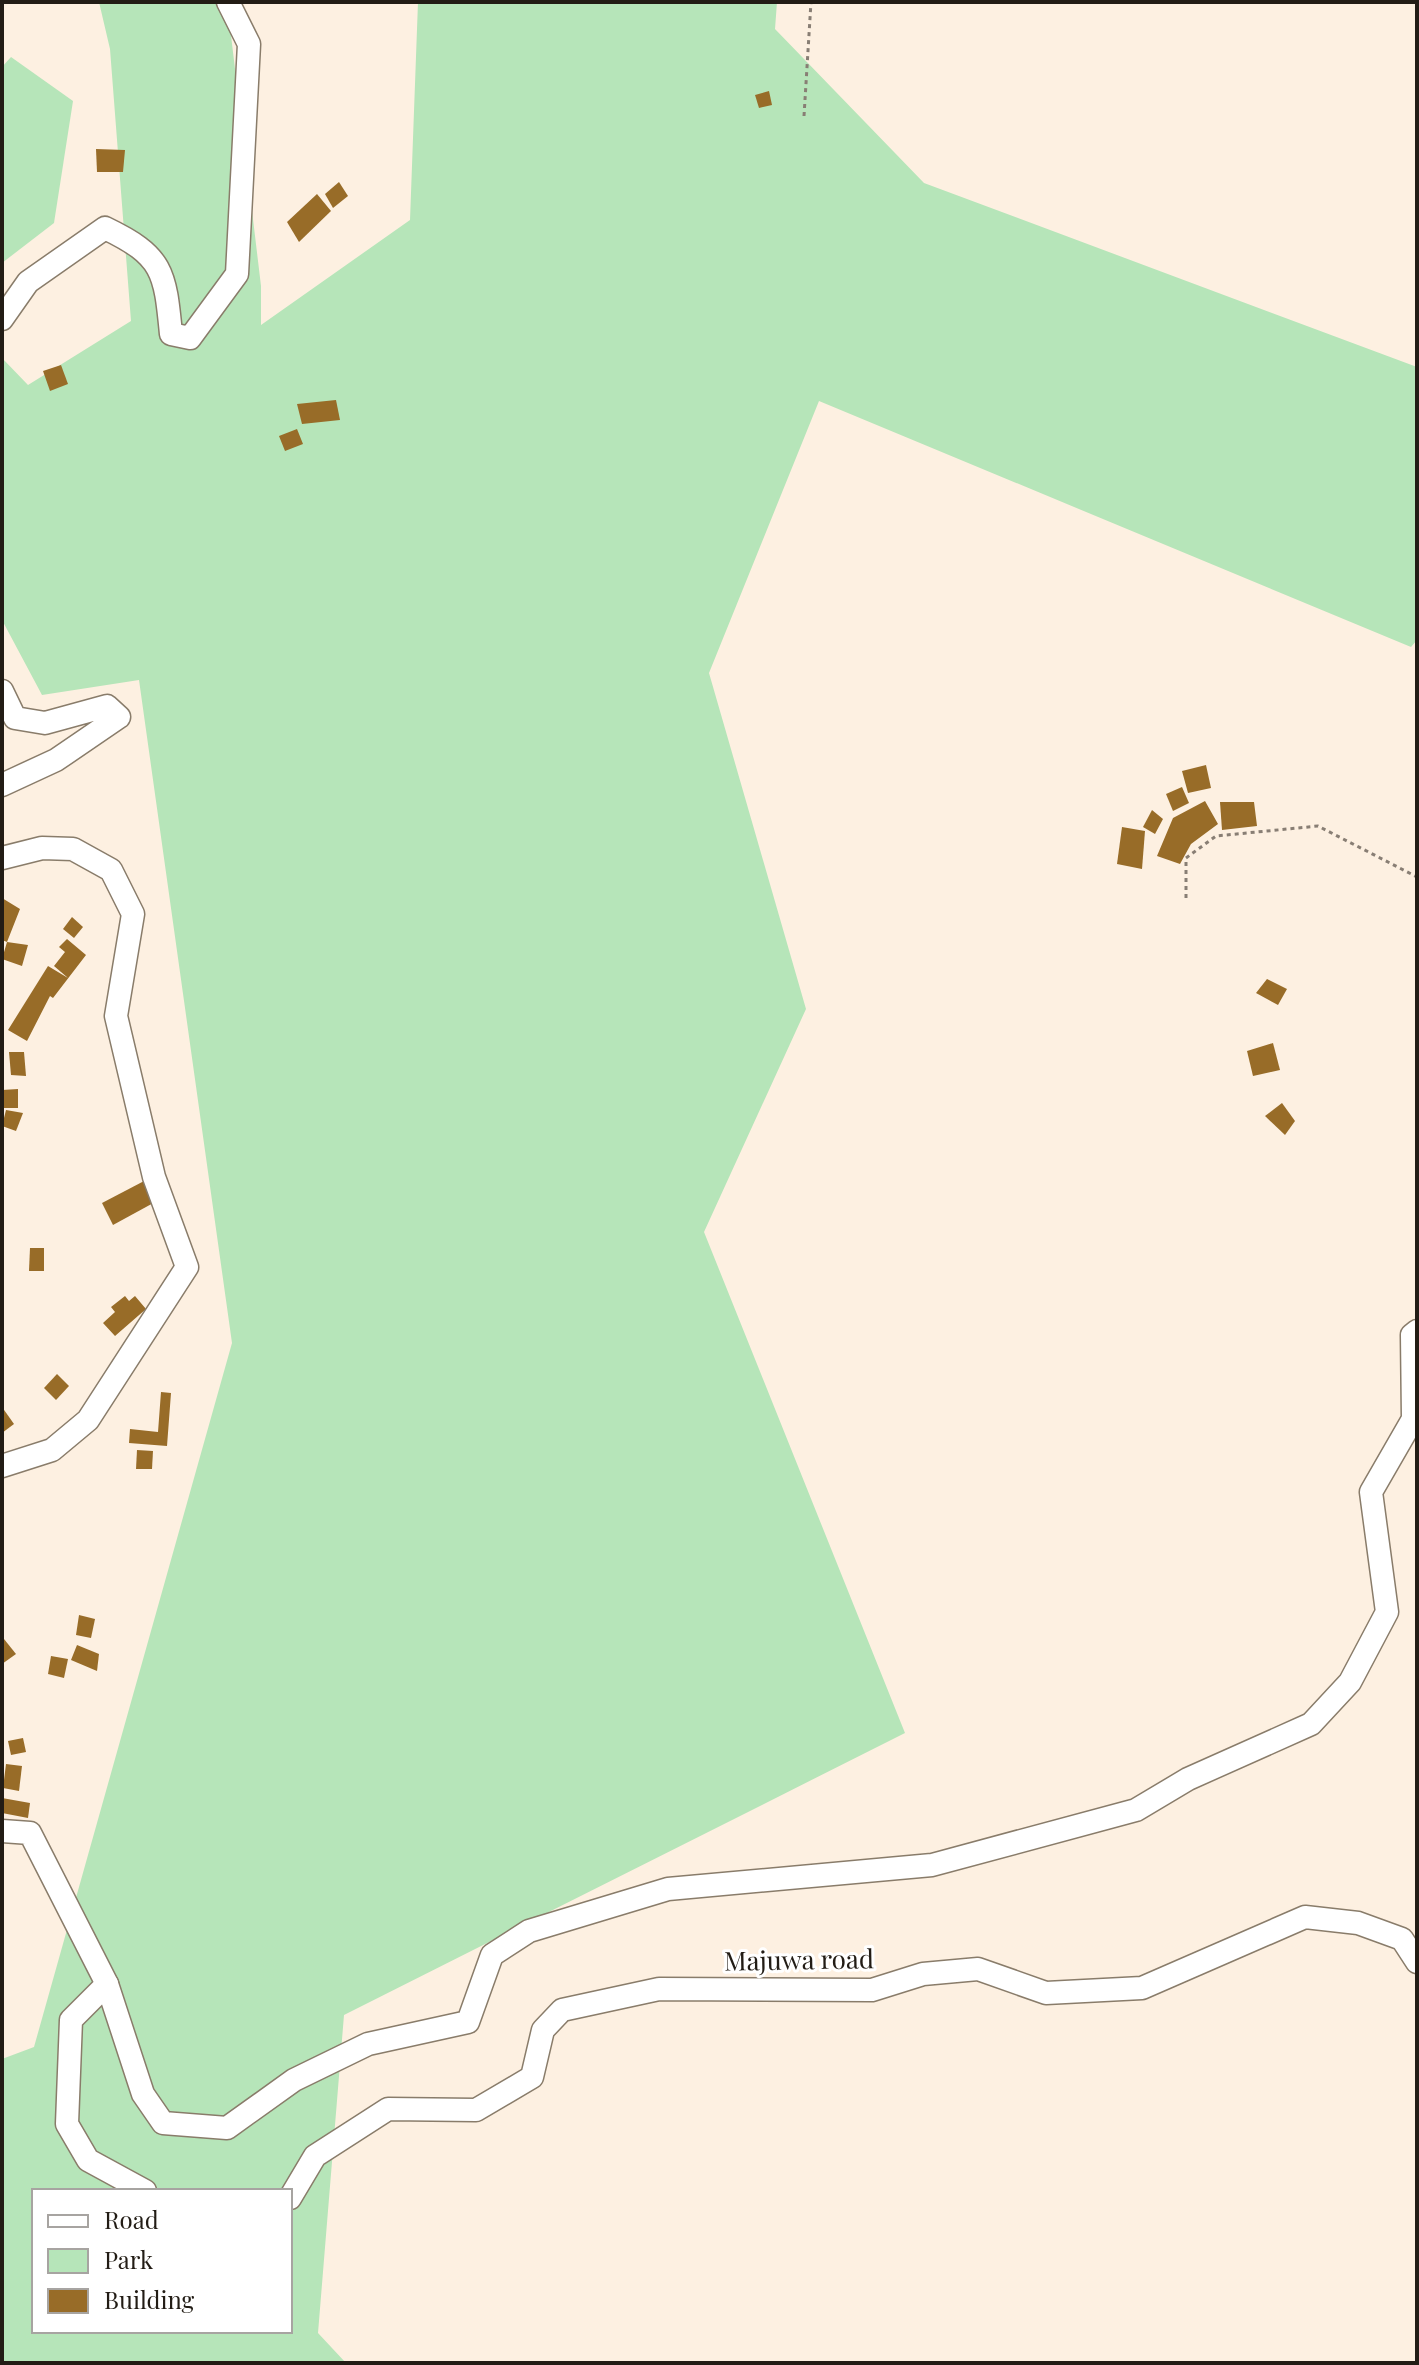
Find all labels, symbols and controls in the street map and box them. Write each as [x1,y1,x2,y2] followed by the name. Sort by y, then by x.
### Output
[724,1940,874,1978] street label: Majuwa road
[32,2189,292,2333] legend
[104,2203,159,2235] text: Road
[104,2243,154,2275] text: Park
[104,2283,195,2315] text: Building

